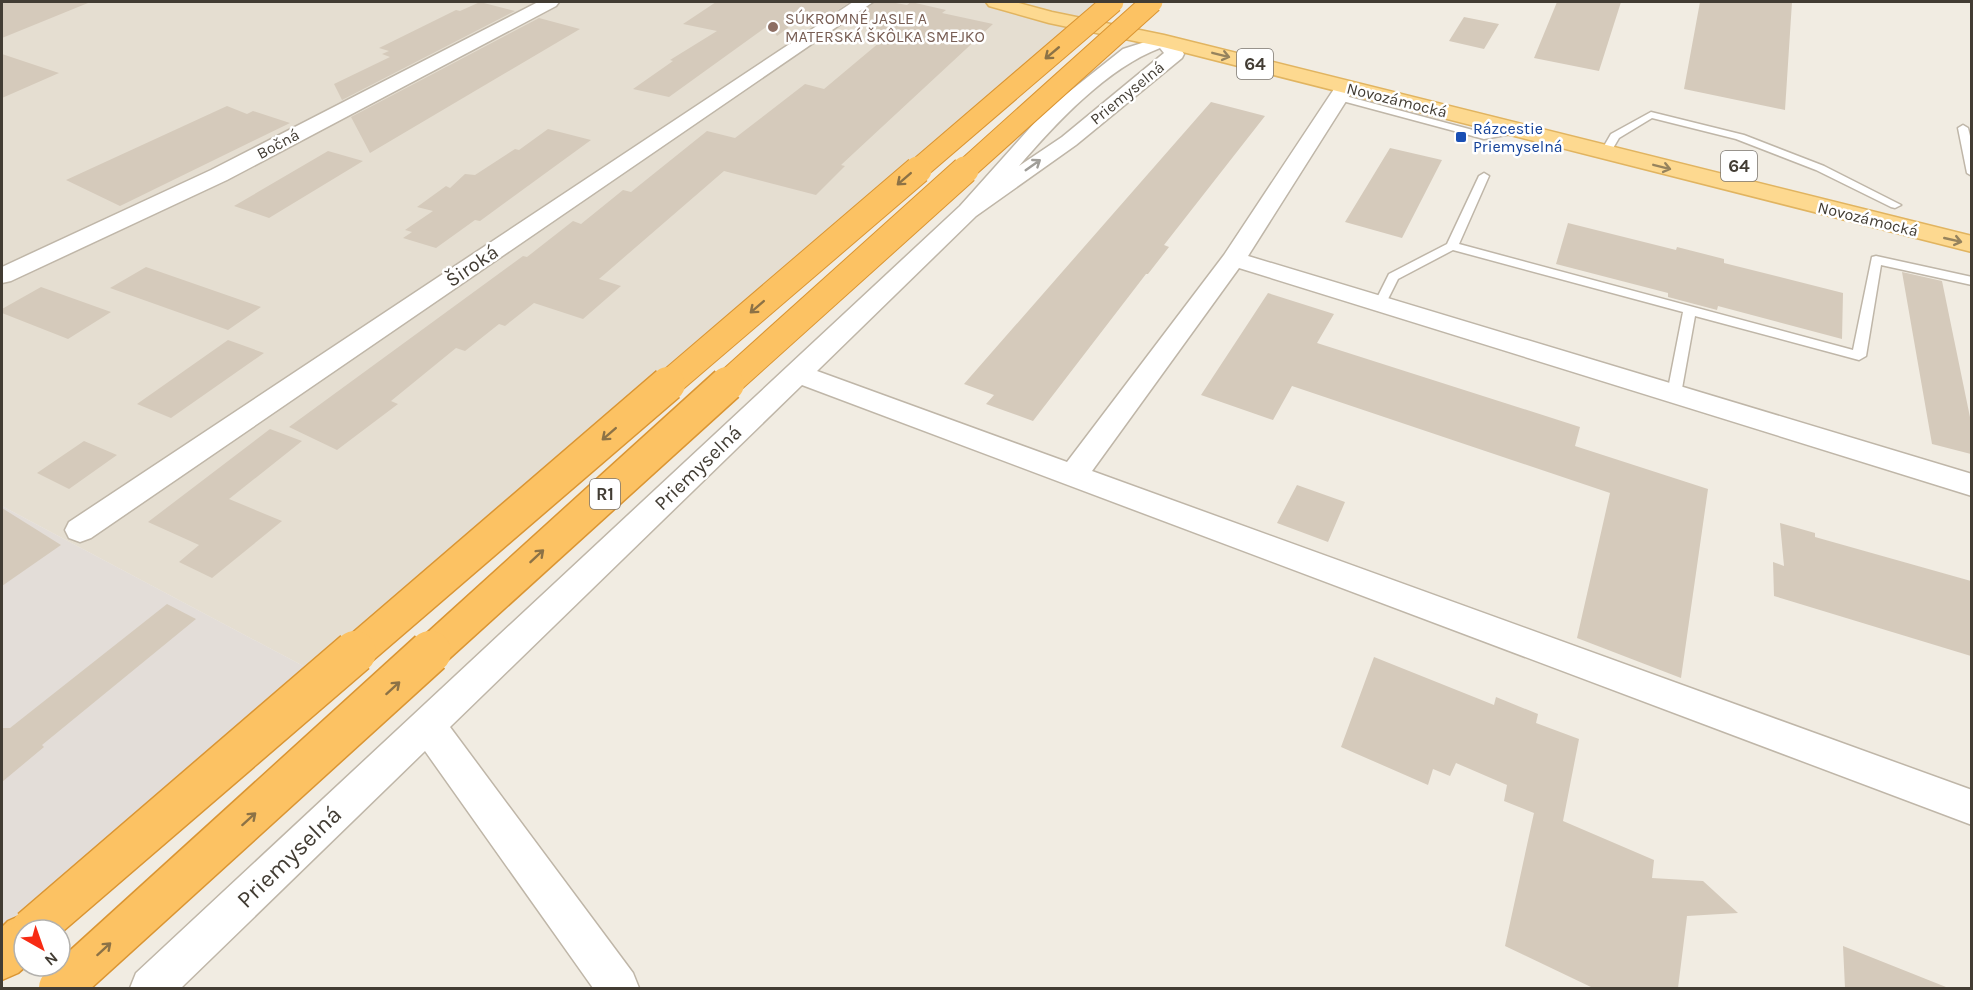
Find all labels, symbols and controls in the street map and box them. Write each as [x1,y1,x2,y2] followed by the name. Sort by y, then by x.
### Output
[785,9,985,46] place label: SÚKROMNÉ JASLE A MATERSKÁ ŠKÔLKA SMEJKO
[766,20,780,34] marker: SÚKROMNÉ JASLE A MATERSKÁ ŠKÔLKA SMEJKO
[1045,46,1060,60] one-way arrow
[1237,49,1273,79] road number: 64
[1211,50,1230,62] one-way arrow
[1086,57,1168,129] street label: Priemyselná
[1345,78,1449,122] street label: Novozámocká
[1473,119,1563,156] place label: Rázcestie Priemyselná
[253,125,303,163] street label: Bočná
[1454,130,1468,144] marker: Rázcestie Priemyselná
[1721,151,1757,181] road number: 64
[1025,159,1041,171] one-way arrow
[1652,162,1671,174] one-way arrow
[897,172,912,186] one-way arrow
[1816,197,1920,241] street label: Novozámocká
[1943,235,1962,246] one-way arrow
[441,239,503,292] street label: Široká
[750,300,765,314] one-way arrow
[650,421,746,515] street label: Priemyselná
[602,427,617,441] one-way arrow
[590,479,620,509] road number: R1
[529,549,544,563] one-way arrow
[385,681,400,695] one-way arrow
[231,800,347,914] street label: Priemyselná
[241,812,256,826] one-way arrow
[12,918,72,978] north arrow
[96,942,111,956] one-way arrow
[41,948,62,970] text: N

